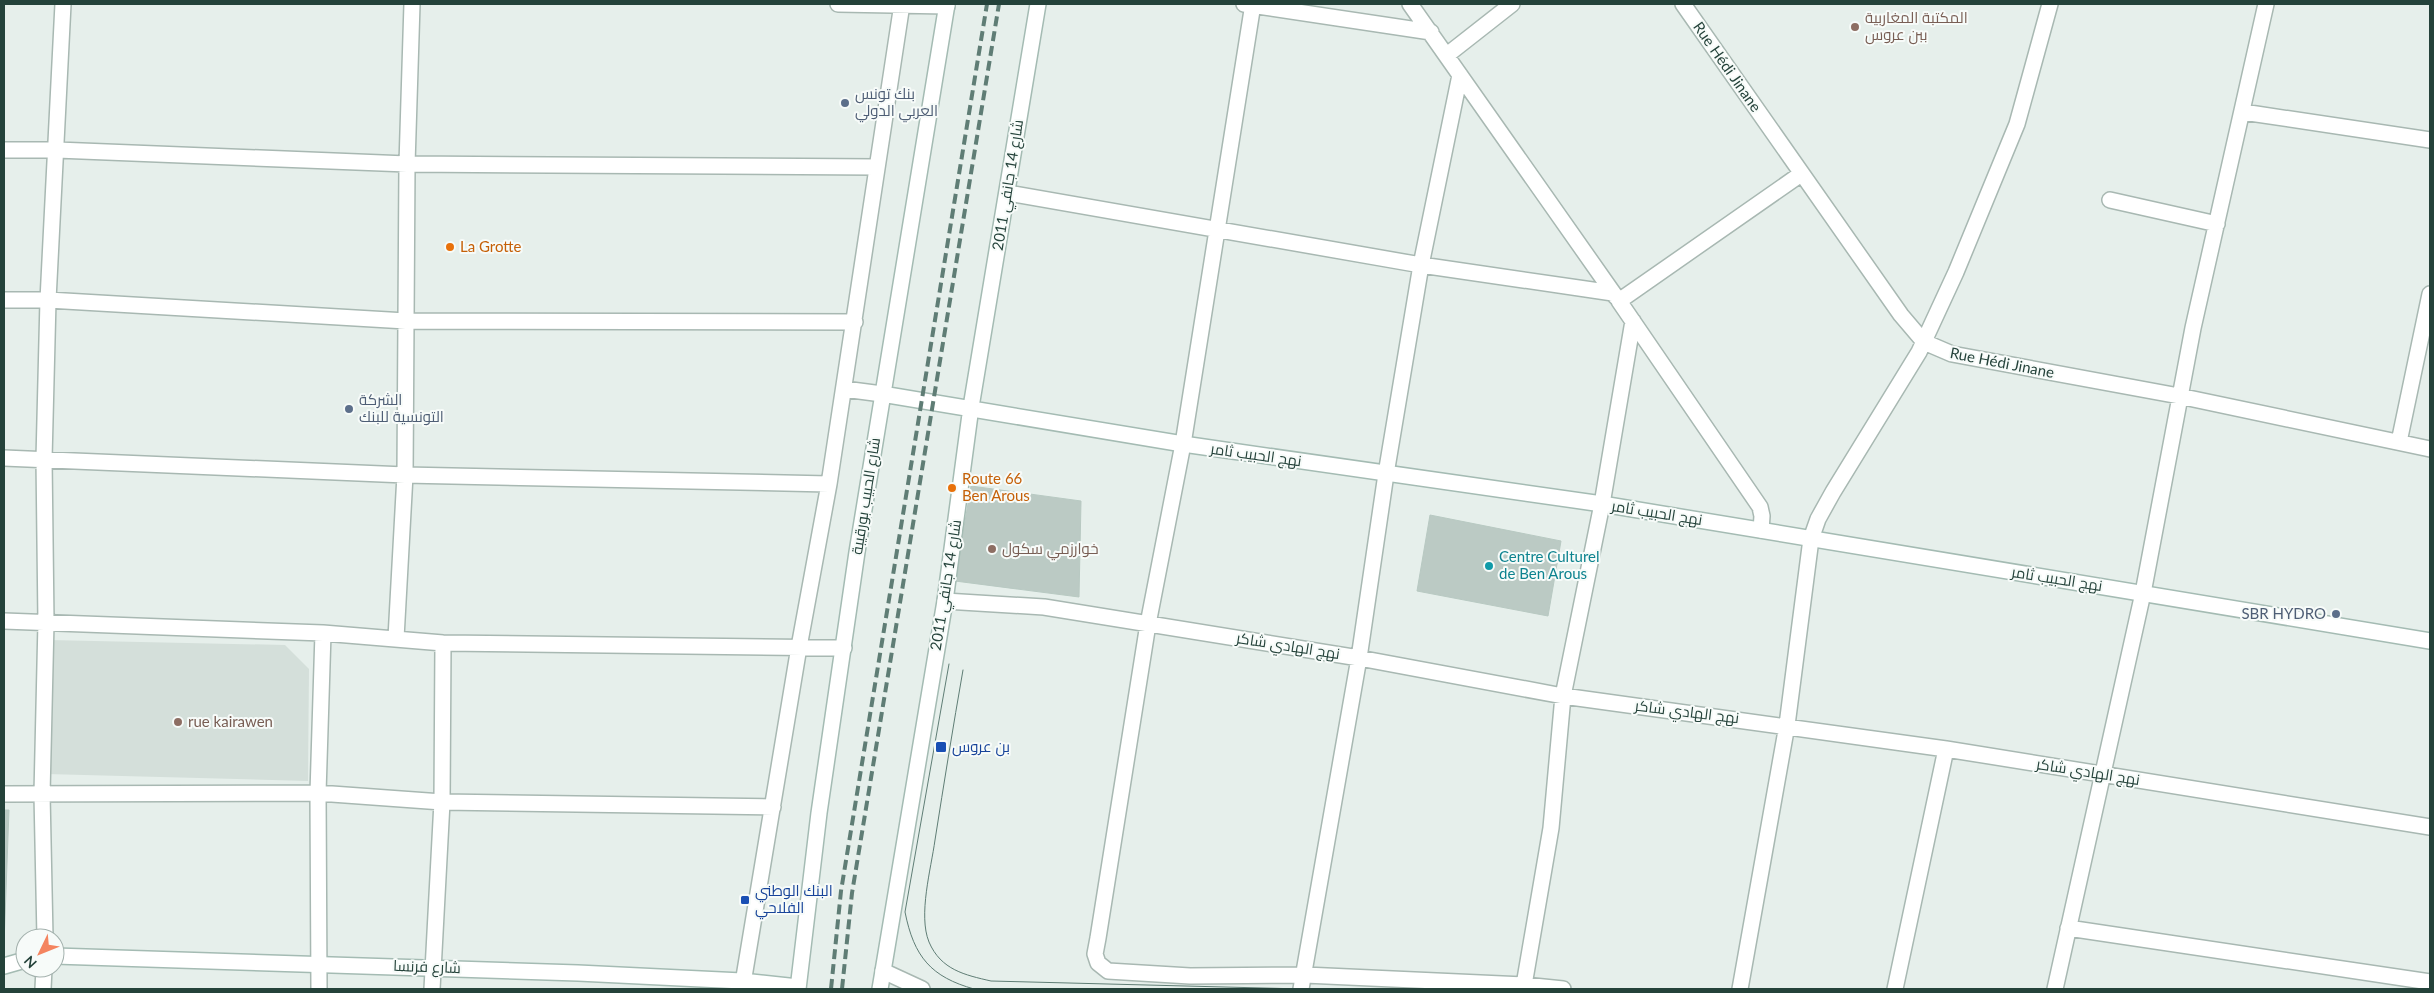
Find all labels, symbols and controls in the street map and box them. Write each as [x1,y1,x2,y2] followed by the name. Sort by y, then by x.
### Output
[1865,8,1968,45] place label: المكتبة المغاربية ببن عروس
[1690,18,1766,115] street label: Rue Hédi Jinane
[1849,21,1861,33] marker: المكتبة المغاربية ببن عروس
[855,84,938,123] place label: بنك تونس العربي الدولي
[839,97,851,109] marker: بنك تونس العربي الدولي
[988,118,1030,252] street label: شارع 14 جانفي 2011
[460,237,522,255] place label: La Grotte
[444,241,456,253] marker: La Grotte
[1949,343,2056,381] street label: Rue Hédi Jinane
[359,390,444,426] place label: الشركة التونسية للبنك
[343,403,355,415] marker: الشركة التونسية للبنك
[847,436,886,556] street label: شارع الحبيب بورقيبة
[1208,439,1303,472] street label: نهج الحبيب ثامر
[962,469,1030,504] place label: Route 66 Ben Arous
[946,482,958,494] marker: Route 66 Ben Arous
[1609,496,1704,531] street label: نهج الحبيب ثامر
[926,518,968,652] street label: شارع 14 جانفي 2011
[1002,539,1099,561] place label: خوارزمي سكول
[986,543,998,555] marker: خوارزمي سكول
[1499,547,1600,582] place label: Centre Culturel de Ben Arous
[1483,560,1495,572] marker: Centre Culturel de Ben Arous
[2009,562,2104,597] street label: نهج الحبيب ثامر
[2241,604,2326,622] place label: SBR HYDRO
[2330,608,2342,620] marker: SBR HYDRO
[1233,628,1341,666] street label: نهج الهادي شاكر
[1632,696,1740,730] street label: نهج الهادي شاكر
[188,712,273,730] place label: rue kairawen
[172,716,184,728] marker: rue kairawen
[952,737,1010,757] place label: بن عروس
[934,740,948,754] marker: بن عروس
[2033,754,2141,792] street label: نهج الهادي شاكر
[755,881,833,920] place label: البنك الوطني الفلاحي
[739,894,751,906] marker: البنك الوطني الفلاحي
[15,928,65,978] north arrow
[20,952,40,972] text: N
[393,956,461,979] street label: شارع فرنسا

